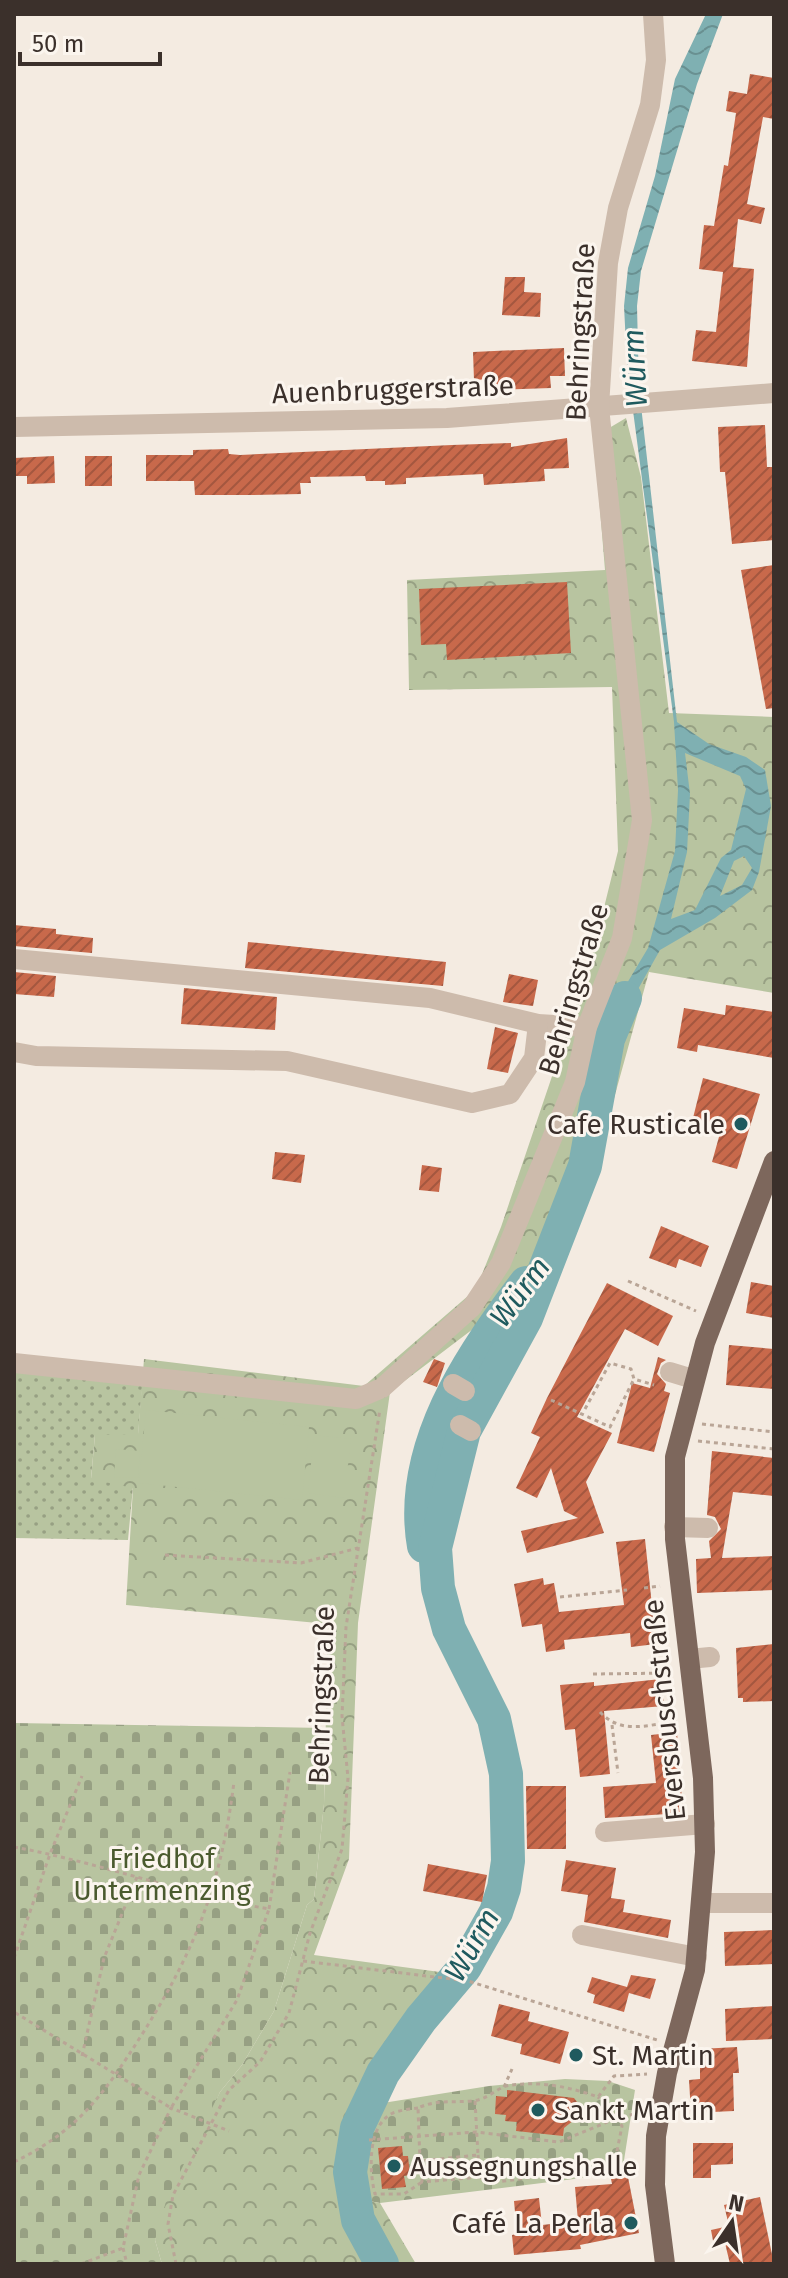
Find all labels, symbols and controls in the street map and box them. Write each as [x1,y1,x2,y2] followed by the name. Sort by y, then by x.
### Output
[20,16,160,66] scale bar
[32,30,84,58] text: 50 m
[559,242,602,422] street label: Behringstraße
[615,328,655,408] water label: Würm
[271,369,515,410] street label: Auenbruggerstraße
[532,899,615,1079] street label: Behringstraße
[547,1108,725,1141] place label: Cafe Rusticale
[732,1115,750,1133] marker: Cafe Rusticale
[482,1250,558,1334] water label: Würm
[636,1597,693,1822] street label: Eversbuschstraße
[302,1605,341,1785] street label: Behringstraße
[73,1842,251,1907] park label: Friedhof Untermenzing
[437,1902,507,1988] water label: Würm
[592,2039,714,2072] place label: St. Martin
[567,2046,585,2064] marker: St. Martin
[554,2094,715,2127] place label: Sankt Martin
[529,2101,547,2119] marker: Sankt Martin
[410,2150,637,2183] place label: Aussegnungshalle
[385,2157,403,2175] marker: Aussegnungshalle
[692,2182,772,2262] north arrow
[726,2188,747,2218] text: N
[451,2207,615,2240] place label: Café La Perla
[622,2214,640,2232] marker: Café La Perla

